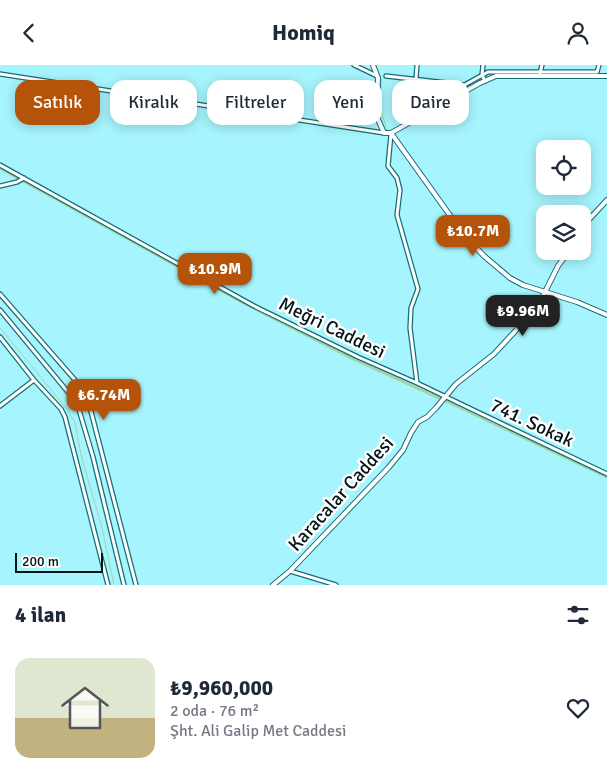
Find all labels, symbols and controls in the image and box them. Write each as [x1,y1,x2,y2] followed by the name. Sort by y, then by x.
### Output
[15,19,43,47] icon: back
[272,19,335,46] text: Homiq
[564,19,592,47] icon: person
[15,80,100,125] chip: Satılık
[110,80,197,125] chip: Kiralık
[207,80,304,125] chip: Filtreler
[314,80,382,125] chip: Yeni
[392,80,469,125] chip: Daire
[536,140,591,260] map controls
[536,140,591,195] button: locate
[536,205,591,260] button: layers
[432,215,514,257] pin: ₺10.7M
[447,221,499,241] text: ₺10.7M
[174,253,256,295] pin: ₺10.9M
[189,259,241,279] text: ₺10.9M
[275,292,389,364] street label: Meğri Caddesi
[482,295,564,337] pin: ₺9.96M
[497,301,549,321] text: ₺9.96M
[63,379,145,421] pin: ₺6.74M
[78,385,130,405] text: ₺6.74M
[487,393,578,453] street label: 741. Sokak
[283,432,399,556] street label: Karacalar Caddesi
[15,550,102,573] scale bar
[22,553,59,570] text: 200 m
[564,601,592,629] icon: filters
[15,602,66,628] text: 4 ilan
[170,675,273,701] text: ₺9,960,000
[55,678,115,738] icon: home
[564,694,592,722] icon: heart
[170,701,259,721] text: 2 oda · 76 m²
[170,721,346,741] text: Şht. Ali Galip Met Caddesi

